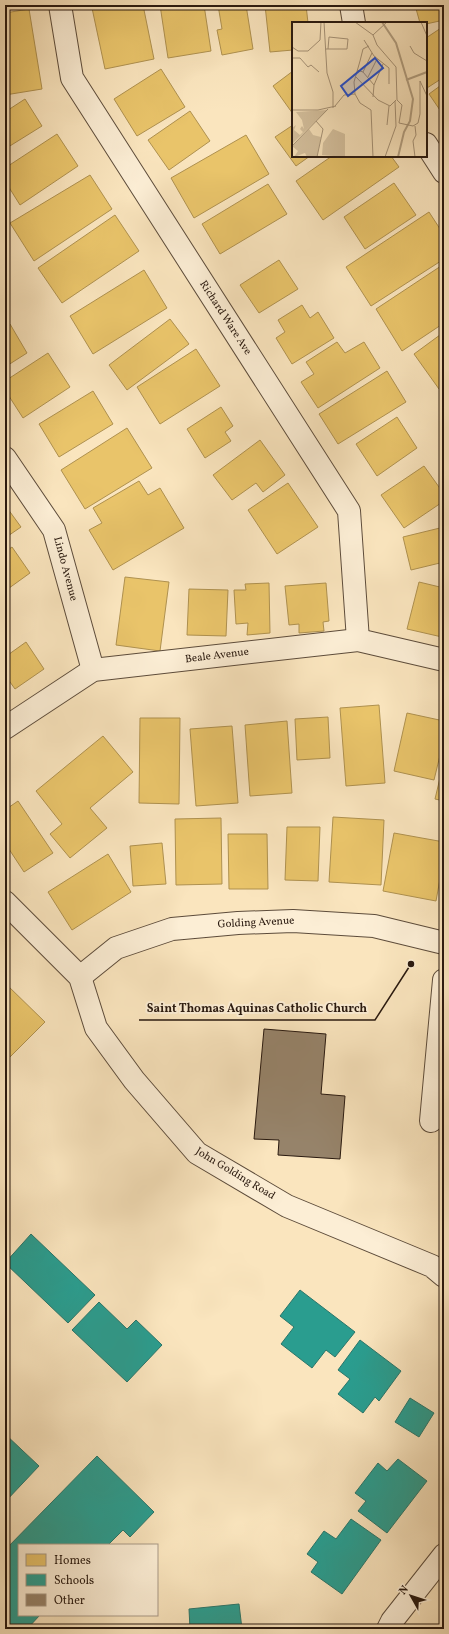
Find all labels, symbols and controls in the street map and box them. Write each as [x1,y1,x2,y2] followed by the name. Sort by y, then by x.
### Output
[292,22,427,157] inset map
[195,278,255,358] street label: Richard Ware Ave
[49,535,81,603] street label: Lindo Avenue
[184,645,250,667] street label: Beale Avenue
[217,913,295,933] street label: Golding Avenue
[139,996,375,1020] callout: Saint Thomas Aquinas Catholic Church
[147,1001,367,1017] text: Saint Thomas Aquinas Catholic Church
[192,1144,278,1204] street label: John Golding Road
[18,1544,158,1616] legend
[54,1553,91,1569] text: Homes
[54,1573,94,1589] text: Schools
[391,1576,431,1616] north arrow
[396,1583,413,1598] text: N
[54,1593,85,1609] text: Other

